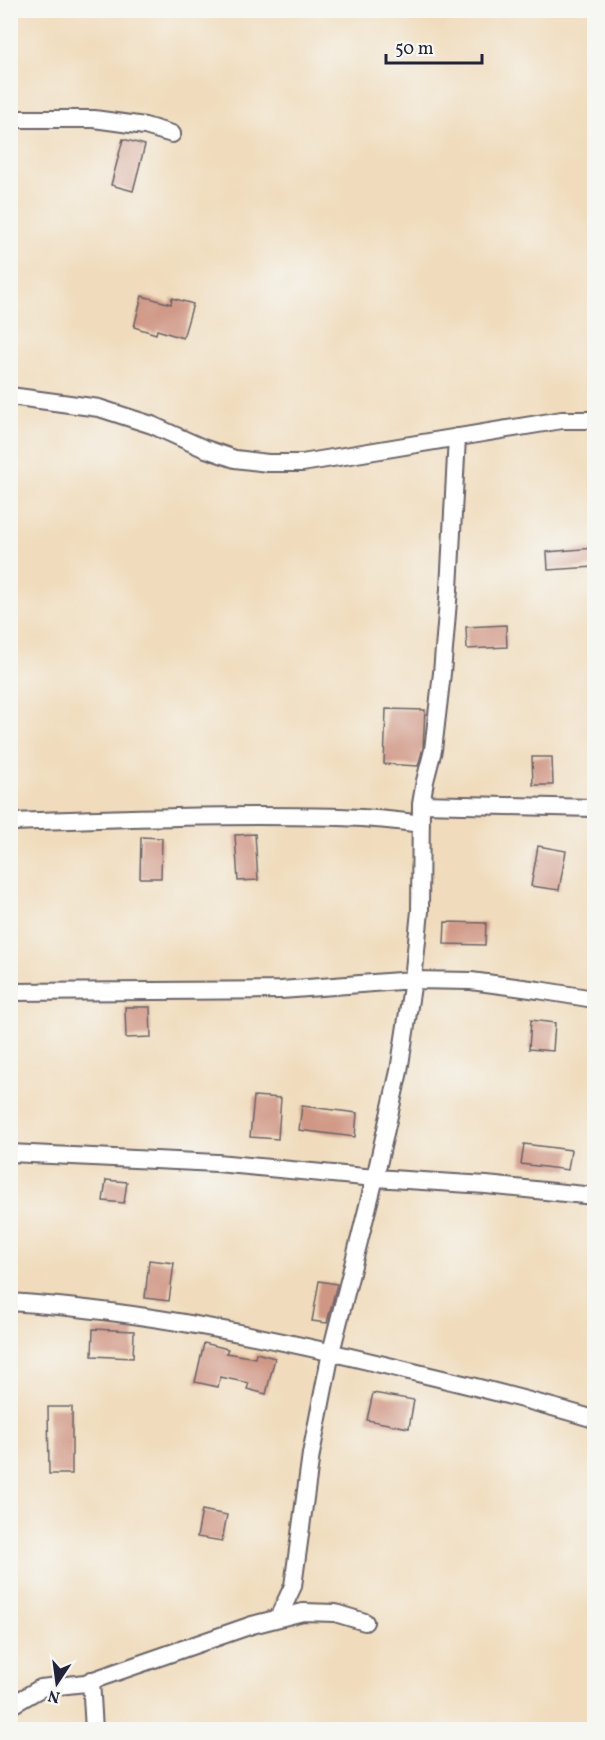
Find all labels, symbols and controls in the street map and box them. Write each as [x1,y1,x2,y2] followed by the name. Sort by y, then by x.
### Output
[386,27,482,65] scale bar
[395,37,434,62] text: 50 m
[27,1653,87,1713] north arrow
[46,1684,62,1708] text: N

